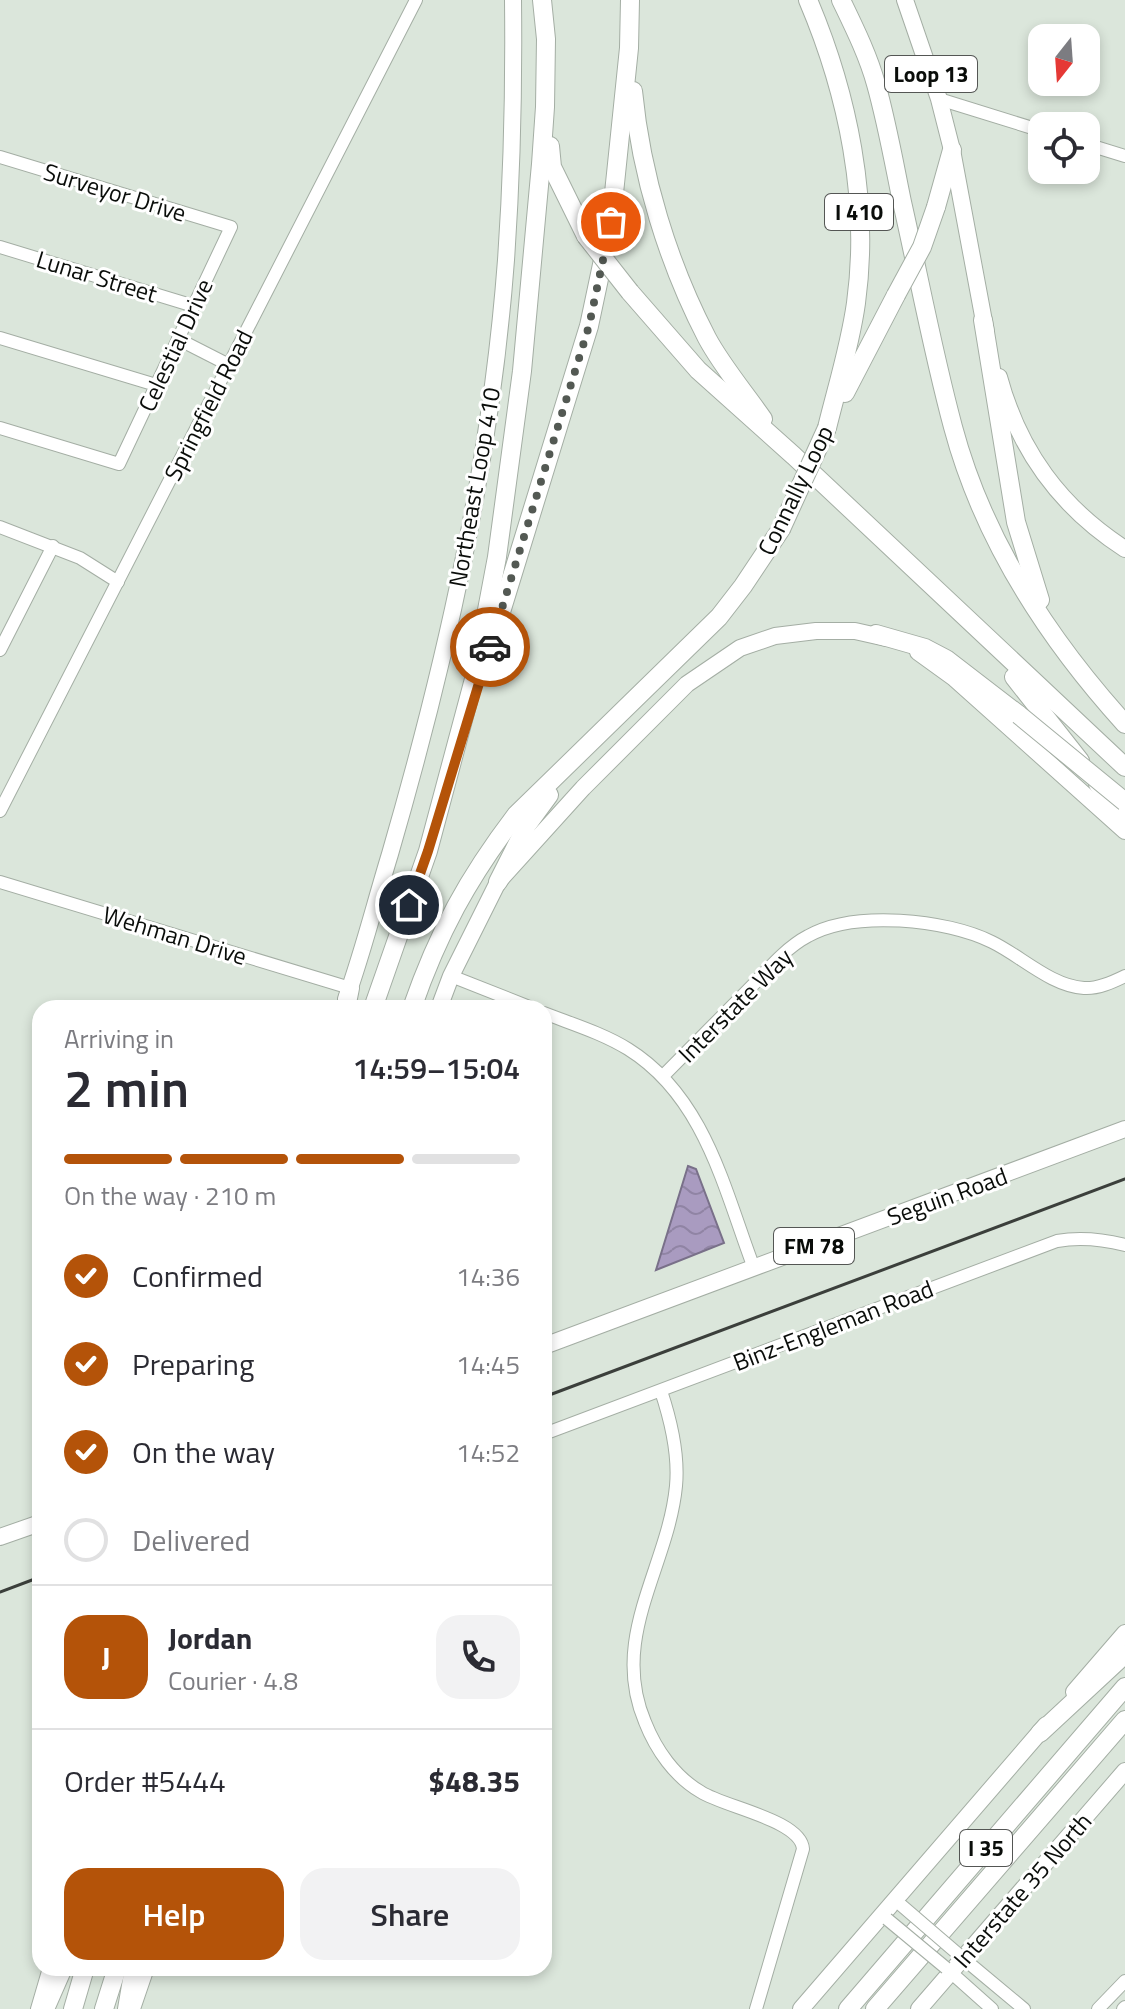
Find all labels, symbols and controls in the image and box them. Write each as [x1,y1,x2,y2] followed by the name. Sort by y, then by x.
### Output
[1028,24,1100,96] north arrow
[1028,24,1100,184] map controls
[885,56,977,92] road number: Loop 13
[1028,112,1100,184] button: locate
[39,153,191,231] street label: Surveyor Drive
[577,188,645,256] pin
[825,194,893,230] road number: I 410
[589,200,633,244] icon: bag
[32,241,162,312] street label: Lunar Street
[129,273,221,417] street label: Celestial Drive
[154,323,262,487] street label: Springfield Road
[439,384,509,590] street label: Northeast Loop 410
[748,419,842,561] street label: Connally Loop
[450,607,530,687] courier
[468,625,512,669] icon: car
[375,871,443,939] pin
[387,883,431,927] icon: home
[99,896,251,974] street label: Wehman Drive
[669,939,801,1071] street label: Interstate Way
[64,1019,174,1058] text: Arriving in
[353,1045,520,1091] text: 14:59–15:04
[64,1048,189,1127] text: 2 min
[882,1158,1012,1234] street label: Seguin Road
[64,1176,276,1215] text: On the way · 210 m
[774,1228,854,1264] road number: FM 78
[132,1253,263,1299] text: Confirmed
[64,1254,108,1298] icon: check
[456,1257,520,1296] text: 14:36
[728,1270,938,1380] street label: Binz-Engleman Road
[132,1341,254,1387] text: Preparing
[64,1342,108,1386] icon: check
[456,1345,520,1384] text: 14:45
[132,1429,275,1475] text: On the way
[64,1430,108,1474] icon: check
[456,1433,520,1472] text: 14:52
[132,1517,250,1563] text: Delivered
[168,1615,252,1661] text: Jordan
[436,1615,520,1699] button: phone
[101,1634,111,1680] text: J
[168,1661,298,1700] text: Courier · 4.8
[64,1758,226,1804] text: Order #5444
[428,1758,520,1804] text: $48.35
[944,1804,1100,1976] street label: Interstate 35 North
[960,1830,1012,1866] road number: I 35
[64,1868,284,1960] button: Help
[300,1868,520,1960] button: Share

